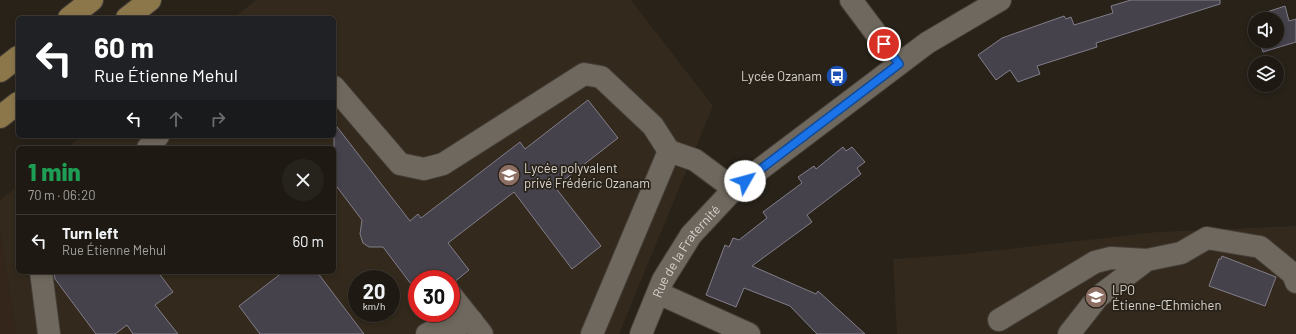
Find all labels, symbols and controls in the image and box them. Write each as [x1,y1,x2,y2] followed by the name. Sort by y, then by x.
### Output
[1248,12,1284,92] map controls
[1248,12,1284,48] button: sound
[867,27,901,61] pin
[94,30,154,64] text: 60 m
[28,32,80,84] icon: left
[873,33,895,55] icon: arrive
[1248,56,1284,92] button: layers
[824,63,850,89] bus stop icon: Lycée Ozanam
[94,64,238,86] text: Rue Étienne Mehul
[741,68,822,84] place label: Lycée Ozanam
[123,108,145,130] icon: left
[165,108,187,130] icon: ahead
[207,108,229,130] icon: right
[28,157,81,186] text: 1 min
[282,159,324,201] button: close
[524,160,650,191] place label: Lycée polyvalent privé Frédéric Ozanam
[724,160,766,202] position arrow
[496,162,522,188] school or university icon: Lycée polyvalent privé Frédéric Ozanam
[28,187,96,203] text: 70 m · 06:20
[649,201,723,300] street label: Rue de la Fraternité
[62,224,118,242] text: Turn left
[28,230,50,252] icon: left
[292,232,324,250] text: 60 m
[62,242,166,258] text: Rue Étienne Mehul
[408,270,460,322] speed limit sign: 30
[363,279,385,303] text: 20
[1112,282,1221,313] place label: LPO Étienne-Œhmichen
[1083,284,1109,310] school or university icon: LPO Étienne-Œhmichen
[363,300,385,312] text: km/h

